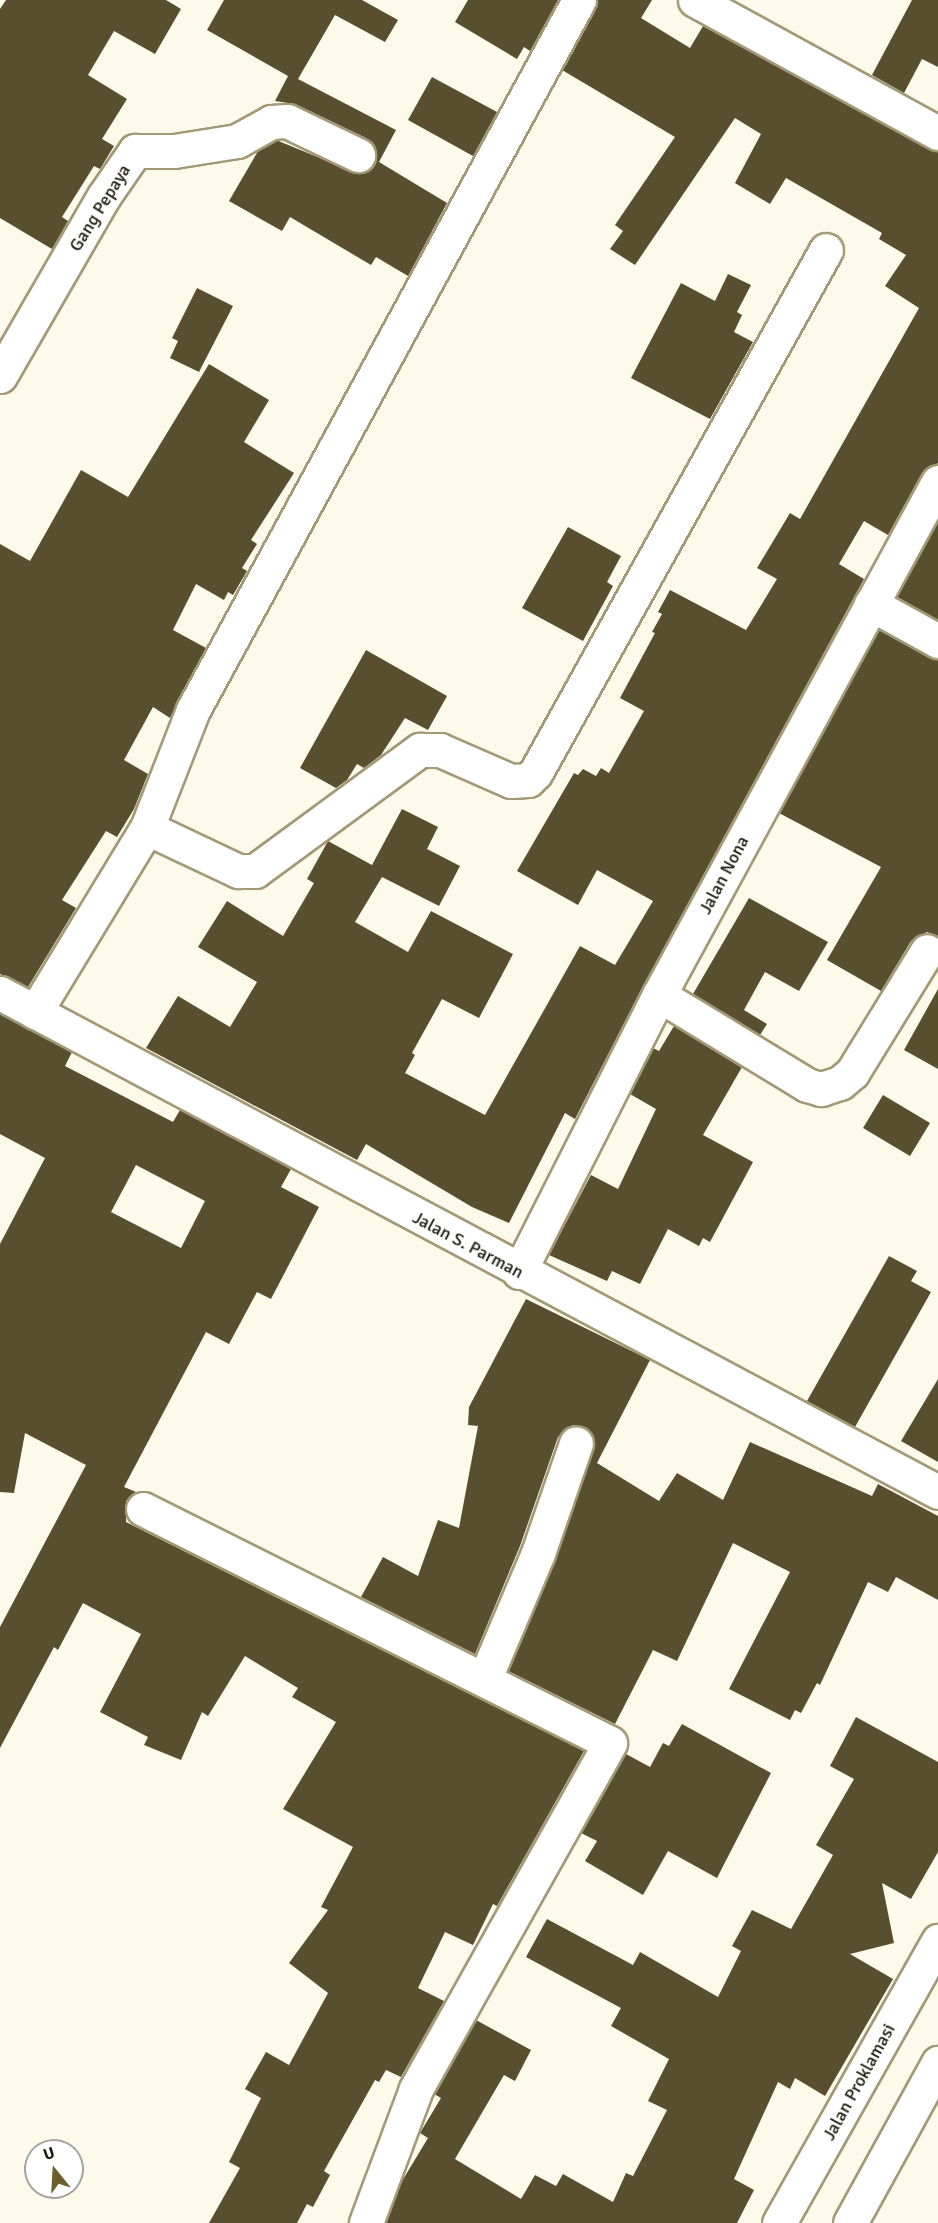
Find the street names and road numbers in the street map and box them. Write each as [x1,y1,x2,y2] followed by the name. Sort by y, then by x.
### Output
[65,161,135,255] street label: Gang Pepaya
[694,832,754,918] street label: Jalan Nona
[409,1207,527,1283] street label: Jalan S. Parman
[818,2020,900,2144] street label: Jalan Proklamasi

